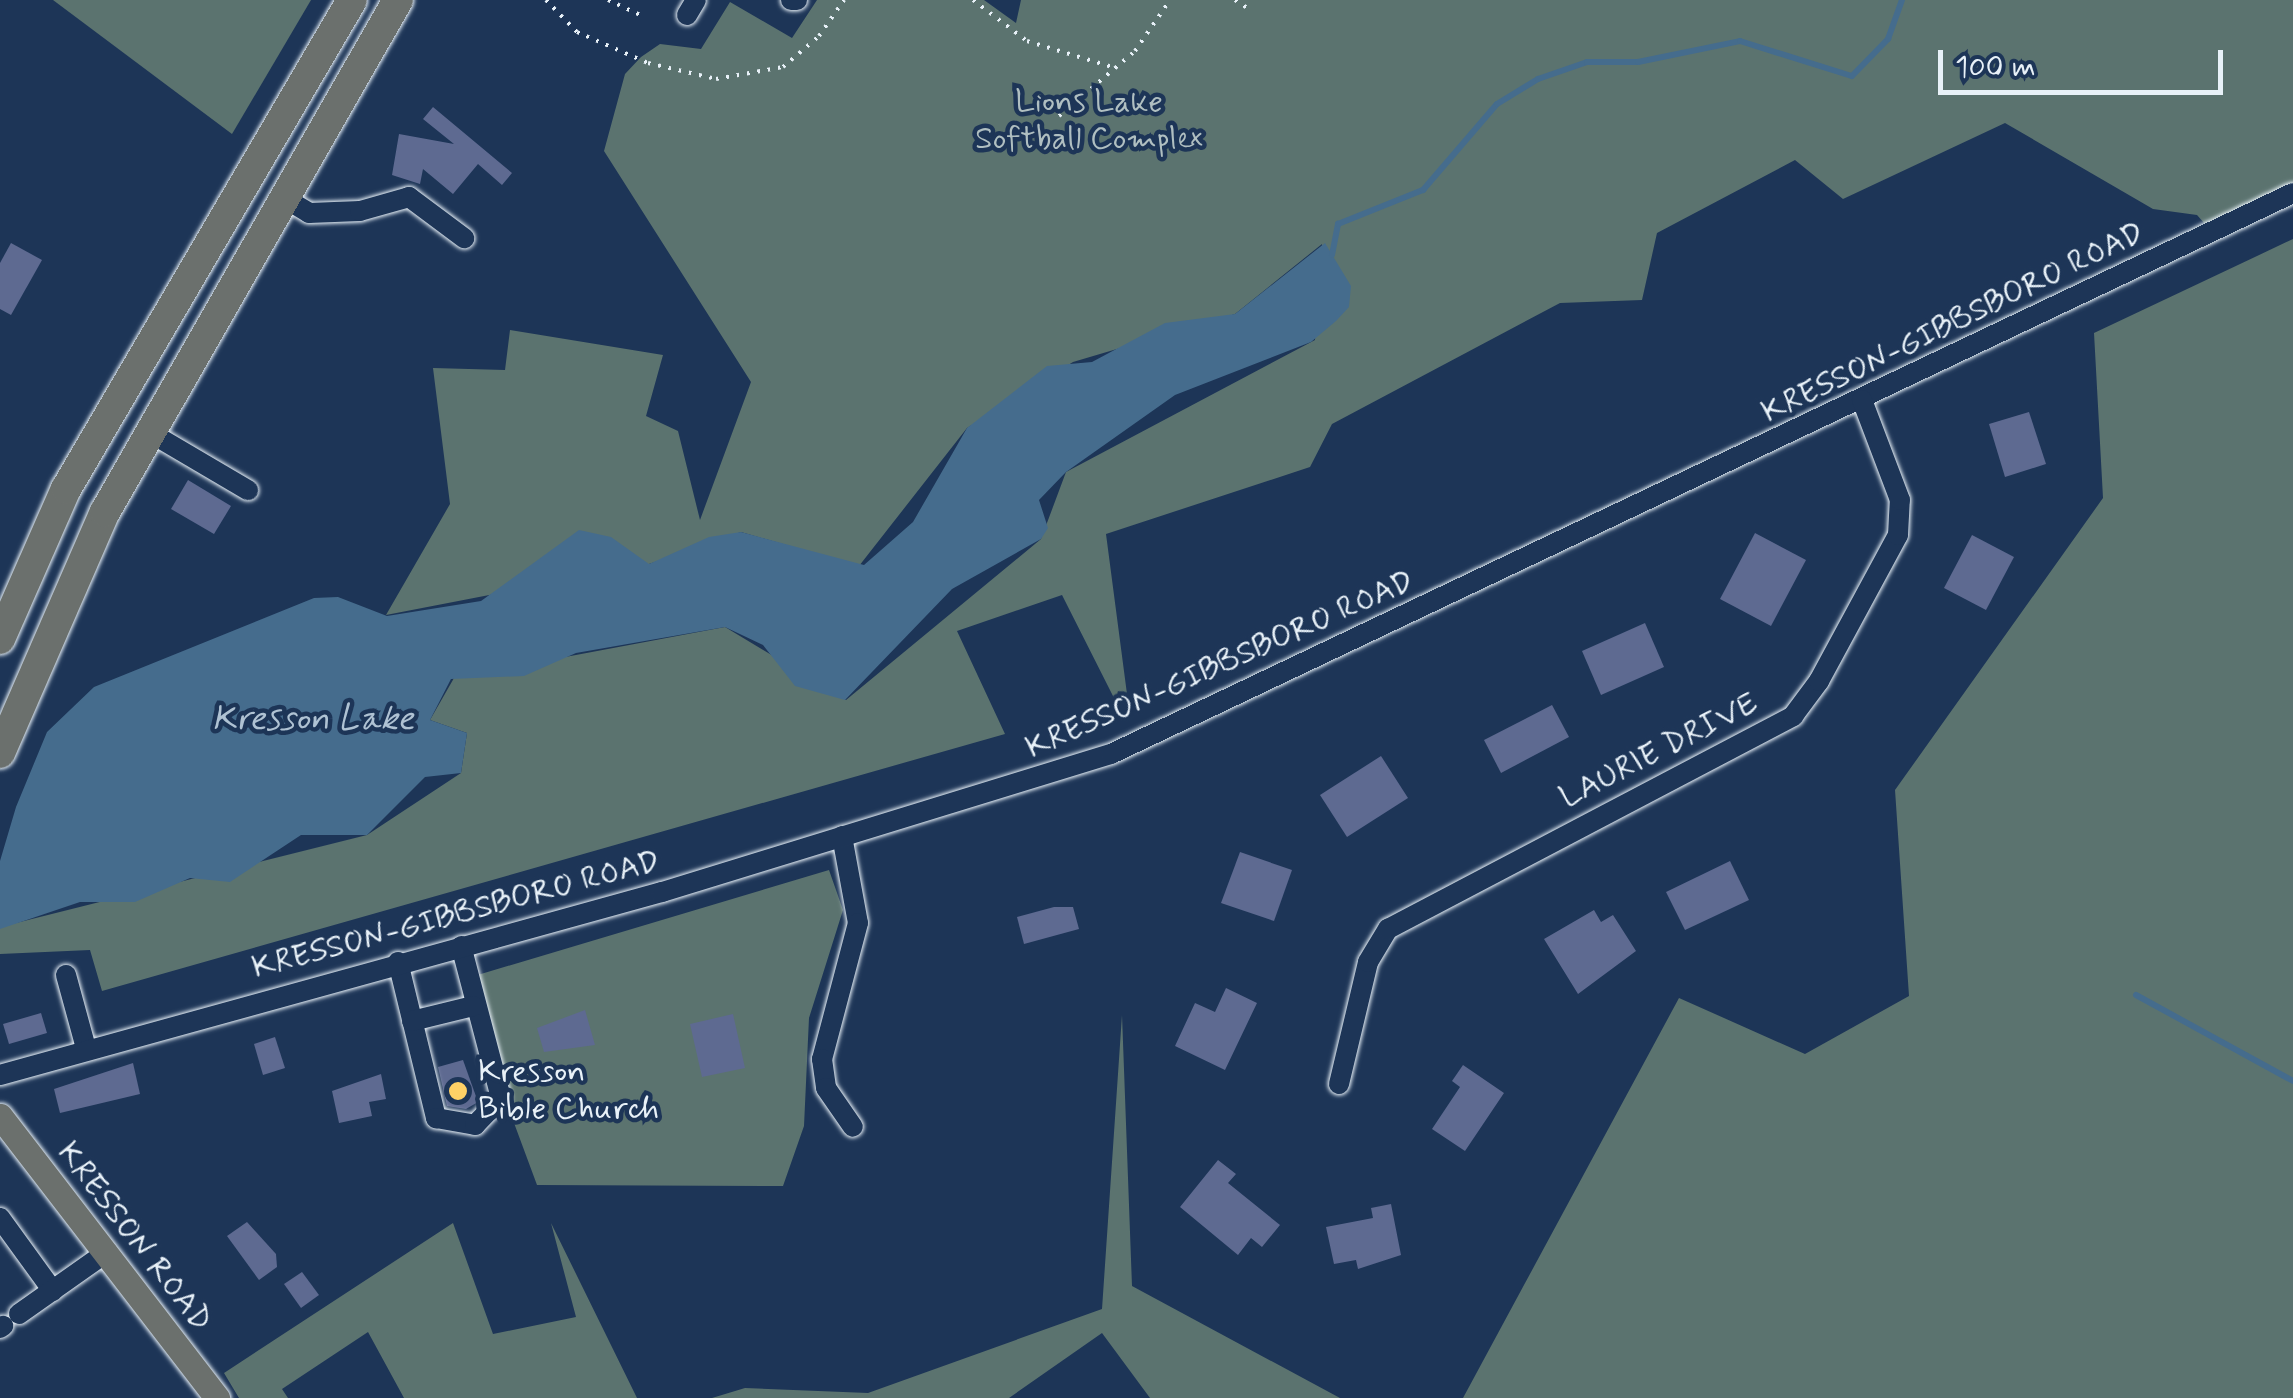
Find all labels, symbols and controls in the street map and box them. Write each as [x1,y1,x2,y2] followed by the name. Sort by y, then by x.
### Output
[1943,30,2228,92] scale bar
[1955,48,2036,87] text: 100 m
[975,84,1203,159] park label: Lions Lake Softball Complex
[1755,213,2151,433] street label: KRESSON-GIBBSBORO ROAD
[1020,562,1420,768] street label: KRESSON-GIBBSBORO ROAD
[1552,684,1766,818] street label: LAURIE DRIVE
[212,698,414,740] water label: Kresson Lake
[247,842,665,988] street label: KRESSON-GIBBSBORO ROAD
[478,1054,656,1129] place label: Kresson Bible Church
[447,1080,469,1102] marker: Kresson Bible Church
[49,1136,219,1338] street label: KRESSON ROAD

